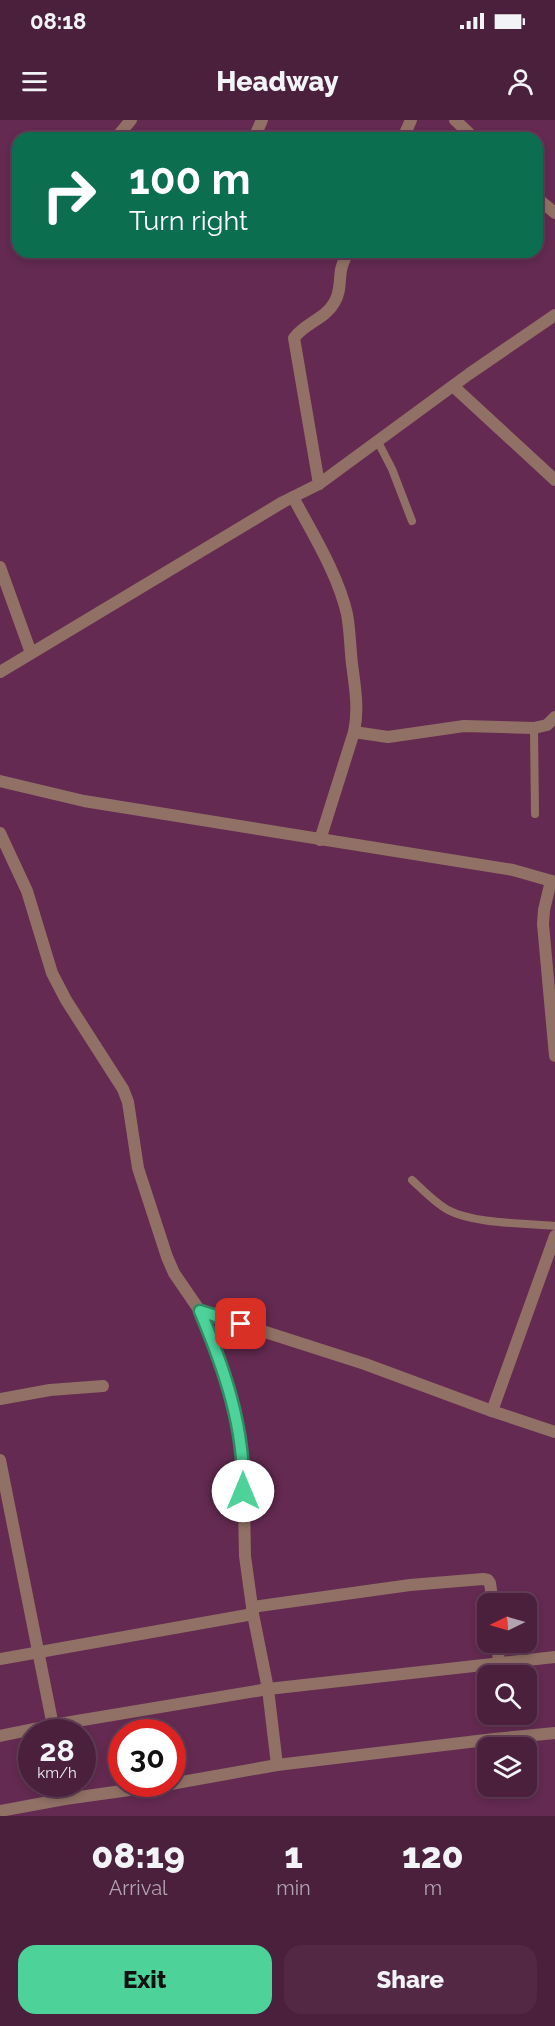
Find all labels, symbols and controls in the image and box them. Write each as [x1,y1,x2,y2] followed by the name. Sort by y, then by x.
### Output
[30,8,86,34] text: 08:18
[18,65,51,98] icon: menu
[504,65,537,98] icon: person
[216,66,339,97] text: Headway
[129,155,251,204] text: 100 m
[30,156,108,234] icon: right
[129,205,248,236] text: Turn right
[215,1298,266,1349] pin
[224,1307,257,1340] icon: arrive
[211,1459,275,1523] position arrow
[477,1593,537,1653] north arrow
[477,1593,537,1797] map controls
[477,1665,537,1725] button: search
[108,1719,186,1797] speed limit sign: 30
[39,1733,75,1768] text: 28
[477,1737,537,1797] button: layers
[37,1764,77,1782] text: km/h
[91,1834,185,1876] text: 08:19
[284,1834,303,1876] text: 1
[402,1834,464,1876] text: 120
[109,1876,167,1900] text: Arrival
[276,1876,311,1900] text: min
[424,1876,442,1900] text: m
[18,1945,272,2014] button: Exit
[284,1945,537,2014] button: Share

